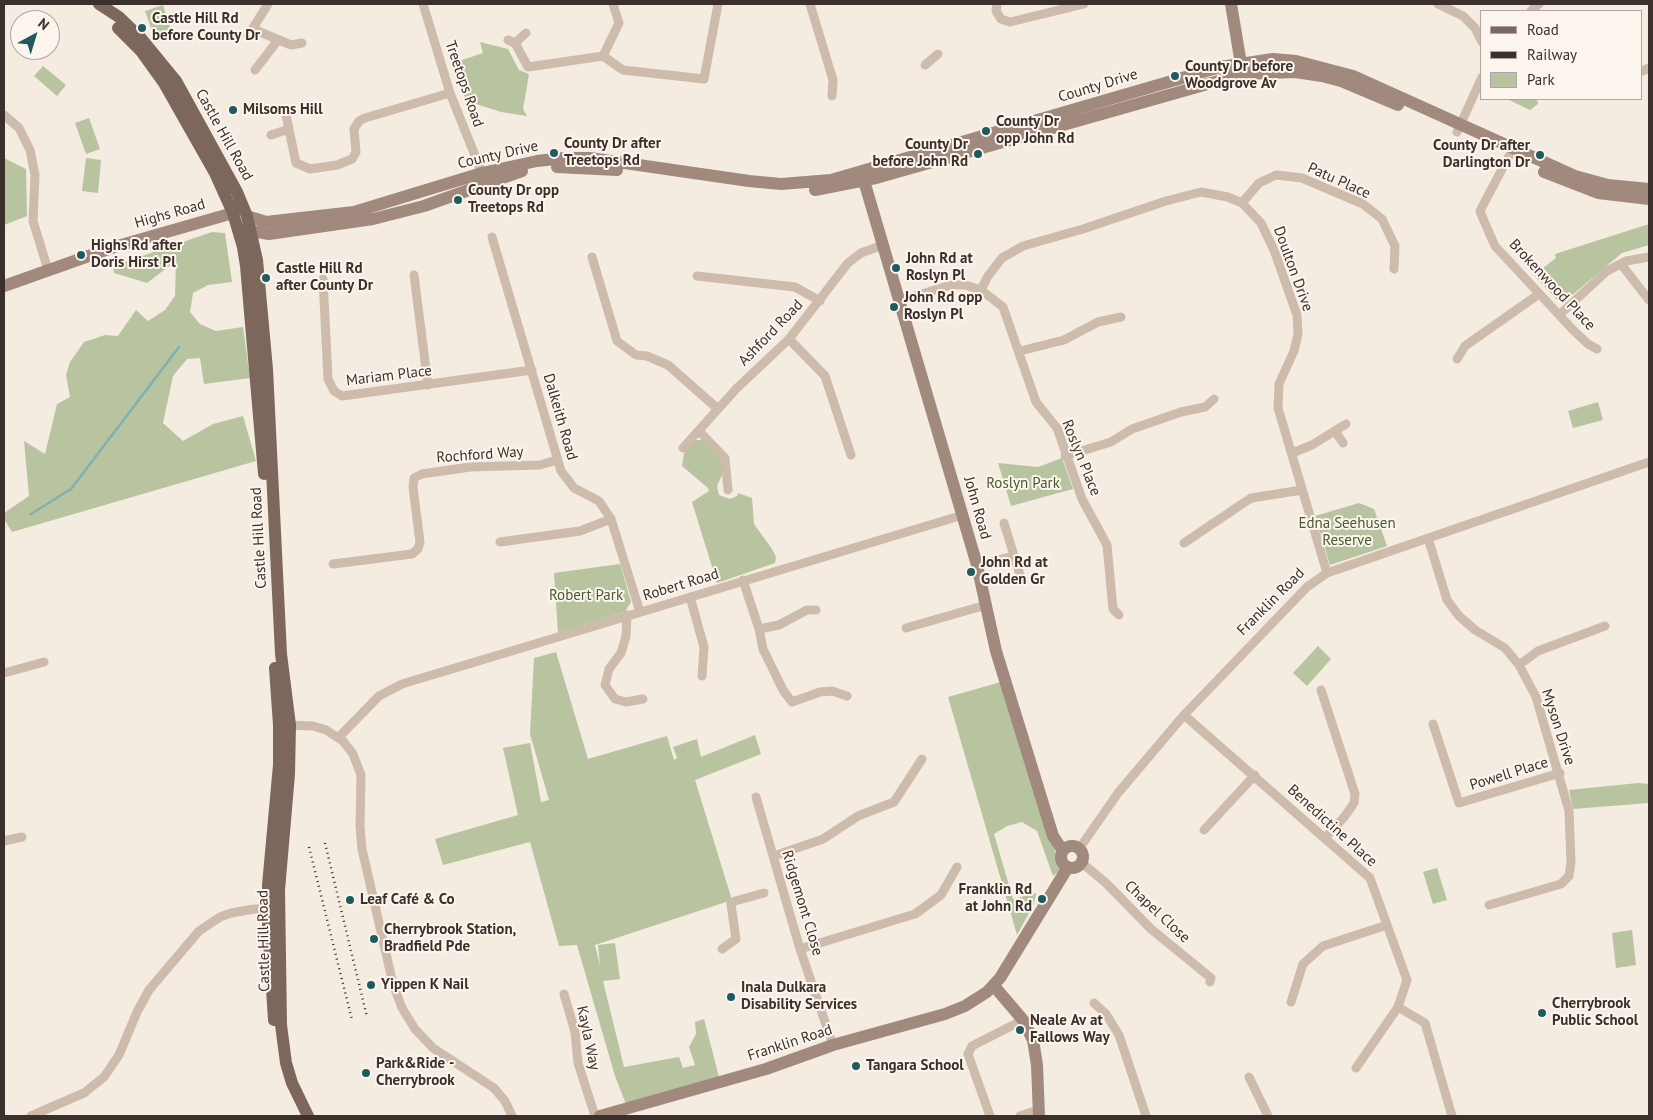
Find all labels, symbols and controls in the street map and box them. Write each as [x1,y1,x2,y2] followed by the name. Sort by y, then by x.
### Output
[10,10,60,60] north arrow
[152,10,260,45] place label: Castle Hill Rd before County Dr
[1480,10,1643,100] legend
[35,14,53,34] text: N
[1527,20,1559,39] text: Road
[136,22,148,34] marker: Castle Hill Rd before County Dr
[441,38,487,130] street label: Treetops Road
[1527,45,1577,64] text: Railway
[1185,58,1293,93] place label: County Dr before Woodgrove Av
[1056,65,1140,107] street label: County Drive
[1169,70,1181,82] marker: County Dr before Woodgrove Av
[1527,70,1555,89] text: Park
[191,86,257,184] street label: Castle Hill Road
[243,101,323,119] place label: Milsoms Hill
[227,104,239,116] marker: Milsoms Hill
[996,113,1074,148] place label: County Dr opp John Rd
[980,125,992,137] marker: County Dr opp John Rd
[564,135,661,170] place label: County Dr after Treetops Rd
[873,136,968,171] place label: County Dr before John Rd
[456,137,540,173] street label: County Drive
[1433,137,1530,172] place label: County Dr after Darlington Dr
[548,147,560,159] marker: County Dr after Treetops Rd
[972,148,984,160] marker: County Dr before John Rd
[1534,149,1546,161] marker: County Dr after Darlington Dr
[1305,159,1373,203] street label: Patu Place
[468,182,559,217] place label: County Dr opp Treetops Rd
[452,194,464,206] marker: County Dr opp Treetops Rd
[133,195,207,233] street label: Highs Road
[1269,224,1317,314] street label: Doulton Drive
[1505,236,1599,334] street label: Brokenwood Place
[91,237,182,272] place label: Highs Rd after Doris Hirst Pl
[75,249,87,261] marker: Highs Rd after Doris Hirst Pl
[906,250,973,285] place label: John Rd at Roslyn Pl
[276,260,373,295] place label: Castle Hill Rd after County Dr
[890,262,902,274] marker: John Rd at Roslyn Pl
[260,272,272,284] marker: Castle Hill Rd after County Dr
[904,289,982,324] place label: John Rd opp Roslyn Pl
[735,296,807,370] street label: Ashford Road
[888,301,900,313] marker: John Rd opp Roslyn Pl
[345,362,433,390] street label: Mariam Place
[539,372,581,462] street label: Dalkeith Road
[1058,417,1104,499] street label: Roslyn Place
[436,443,524,467] street label: Rochford Way
[959,474,995,542] street label: John Road
[986,475,1060,493] park label: Roslyn Park
[247,487,271,589] street label: Castle Hill Road
[1298,515,1396,550] park label: Edna Seehusen Reserve
[981,554,1048,589] place label: John Rd at Golden Gr
[641,565,721,605] street label: Robert Road
[1234,565,1308,639] street label: Franklin Road
[965,566,977,578] marker: John Rd at Golden Gr
[549,587,623,605] park label: Robert Park
[1537,687,1579,767] street label: Myson Drive
[1468,754,1550,794] street label: Powell Place
[1284,781,1380,871] street label: Benedictine Place
[777,848,827,958] street label: Ridgemont Close
[1120,877,1194,947] street label: Chapel Close
[959,881,1032,916] place label: Franklin Rd at John Rd
[254,890,274,992] street label: Castle Hill Road
[360,891,455,909] place label: Leaf Café & Co
[1036,893,1048,905] marker: Franklin Rd at John Rd
[344,894,356,906] marker: Leaf Café & Co
[384,921,516,956] place label: Cherrybrook Station, Bradfield Pde
[368,933,380,945] marker: Cherrybrook Station, Bradfield Pde
[381,976,469,994] place label: Yippen K Nail
[365,979,377,991] marker: Yippen K Nail
[741,979,857,1014] place label: Inala Dulkara Disability Services
[725,991,737,1003] marker: Inala Dulkara Disability Services
[1552,995,1638,1030] place label: Cherrybrook Public School
[572,1004,604,1072] street label: Kayla Way
[1536,1007,1548,1019] marker: Cherrybrook Public School
[1030,1012,1110,1047] place label: Neale Av at Fallows Way
[745,1021,835,1065] street label: Franklin Road
[1014,1024,1026,1036] marker: Neale Av at Fallows Way
[376,1055,455,1090] place label: Park&Ride - Cherrybrook
[866,1057,964,1075] place label: Tangara School
[850,1060,862,1072] marker: Tangara School
[360,1067,372,1079] marker: Park&Ride - Cherrybrook

